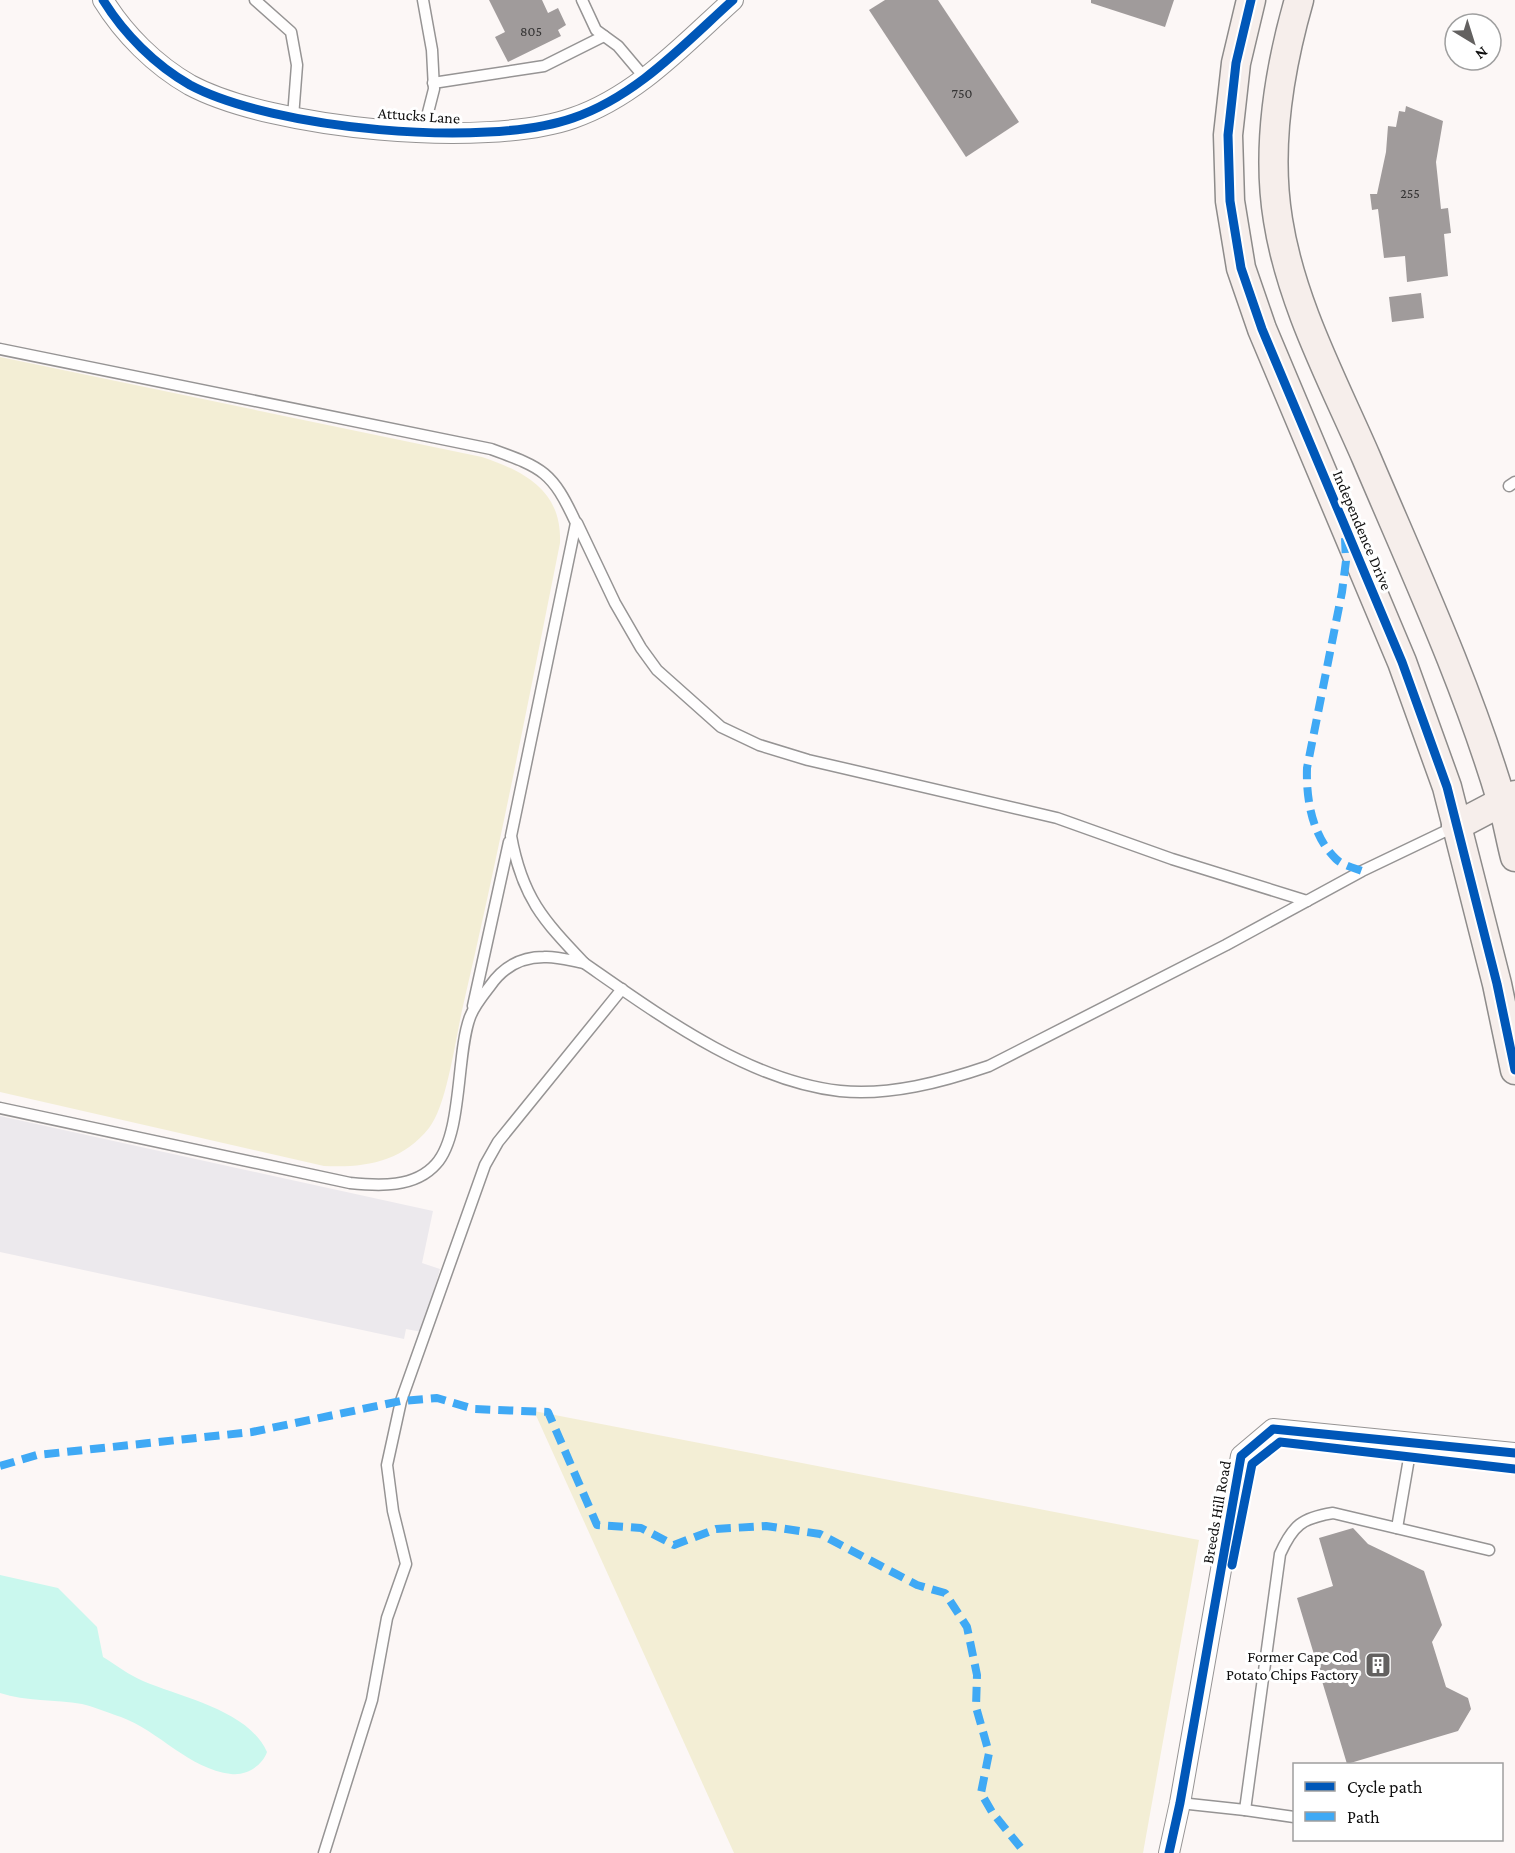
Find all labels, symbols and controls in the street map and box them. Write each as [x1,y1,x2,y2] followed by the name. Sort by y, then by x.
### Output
[1443,12,1503,72] north arrow
[520,23,542,39] house number: 805
[1472,43,1491,64] text: N
[952,85,972,101] house number: 750
[377,104,461,127] street label: Attucks Lane
[1400,185,1420,201] house number: 255
[1329,468,1395,593] street label: Independence Drive
[1199,1459,1234,1565] street label: Breeds Hill Road
[1226,1648,1359,1684] place label: Former Cape Cod Potato Chips Factory
[1363,1650,1393,1680] building icon: Former Cape Cod Potato Chips Factory
[1293,1763,1503,1841] legend
[1347,1777,1423,1797] text: Cycle path
[1347,1807,1380,1827] text: Path

